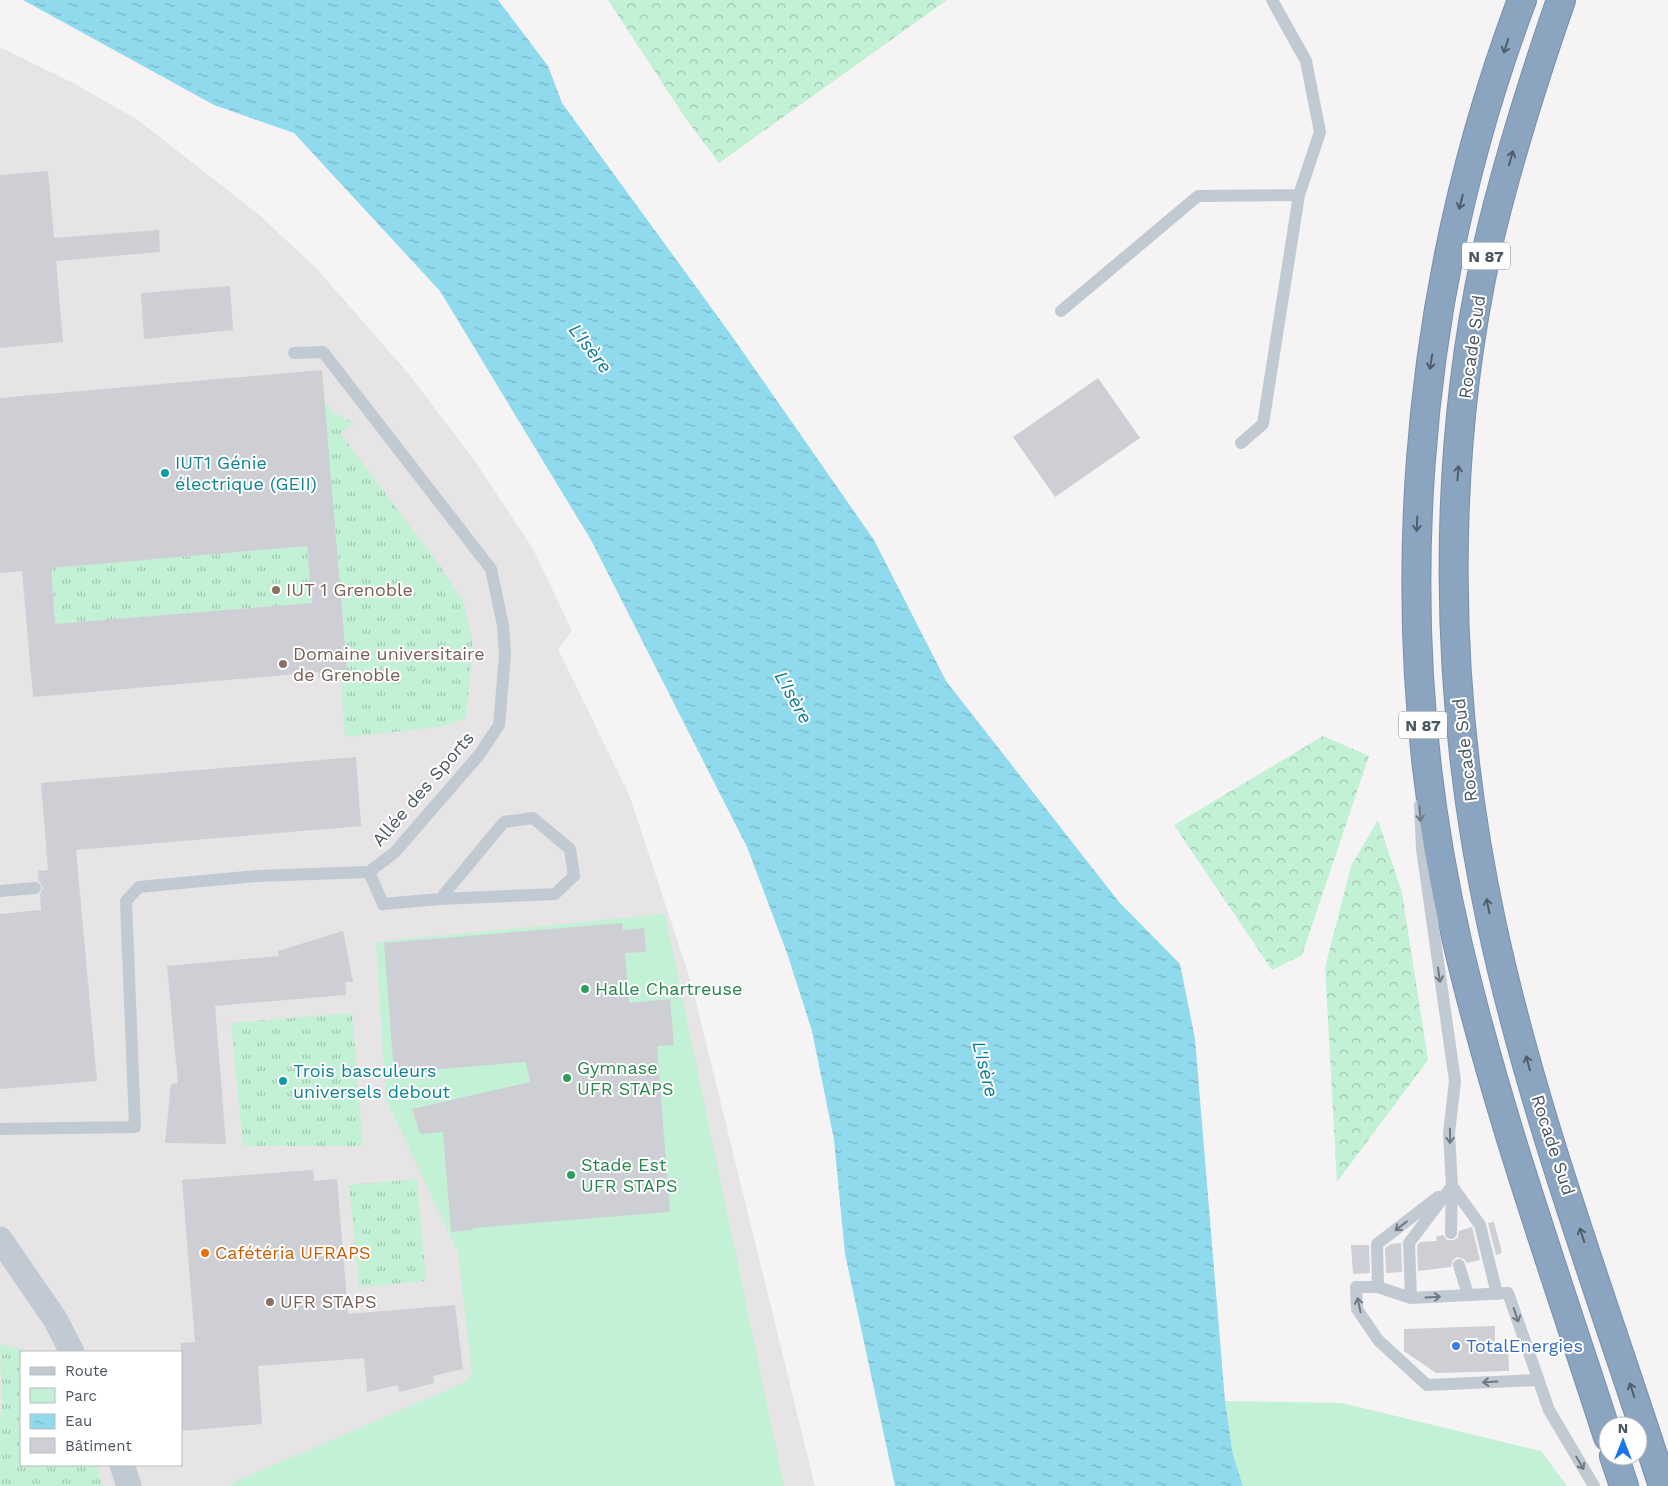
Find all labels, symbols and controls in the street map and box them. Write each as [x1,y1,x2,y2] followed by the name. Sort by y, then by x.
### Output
[1501,38,1510,53] one-way arrow
[1506,150,1516,166] one-way arrow
[1456,194,1465,210] one-way arrow
[1462,242,1510,270] road number: N 87
[1454,294,1489,400] street label: Rocade Sud
[564,319,617,378] water label: L'Isère
[1426,353,1436,369] one-way arrow
[175,452,317,494] place label: IUT1 Génie électrique (GEII)
[1454,465,1463,481] one-way arrow
[159,467,171,479] marker: IUT1 Génie électrique (GEII)
[1413,515,1422,531] one-way arrow
[286,579,413,600] place label: IUT 1 Grenoble
[270,584,282,596] marker: IUT 1 Grenoble
[293,643,485,685] place label: Domaine universitaire de Grenoble
[277,658,289,670] marker: Domaine universitaire de Grenoble
[770,667,817,728] water label: L'Isère
[1448,697,1481,803] street label: Rocade Sud
[1399,712,1447,738] road number: N 87
[367,727,478,850] street label: Allée des Sports
[1415,806,1425,822] one-way arrow
[1483,898,1493,914] one-way arrow
[1435,967,1445,983] one-way arrow
[595,978,742,999] place label: Halle Chartreuse
[579,983,591,995] marker: Halle Chartreuse
[967,1039,1004,1100] water label: L'Isère
[1522,1056,1532,1072] one-way arrow
[577,1057,673,1099] place label: Gymnase UFR STAPS
[293,1060,451,1102] place label: Trois basculeurs universels debout
[561,1072,573,1084] marker: Gymnase UFR STAPS
[277,1075,289,1087] marker: Trois basculeurs universels debout
[1527,1092,1580,1198] street label: Rocade Sud
[1445,1128,1454,1144] one-way arrow
[581,1154,677,1196] place label: Stade Est UFR STAPS
[565,1169,577,1181] marker: Stade Est UFR STAPS
[1394,1221,1408,1231] one-way arrow
[1576,1227,1586,1243] one-way arrow
[215,1242,370,1263] place label: Cafétéria UFRAPS
[199,1247,211,1259] marker: Cafétéria UFRAPS
[280,1291,376,1312] place label: UFR STAPS
[1424,1293,1440,1302] one-way arrow
[264,1296,276,1308] marker: UFR STAPS
[1353,1298,1363,1314] one-way arrow
[1512,1306,1521,1322] one-way arrow
[1466,1335,1583,1356] place label: TotalEnergies
[1450,1340,1462,1352] marker: TotalEnergies
[20,1351,182,1466] legend
[65,1362,108,1380] text: Route
[1482,1377,1498,1387] one-way arrow
[1627,1382,1636,1398] one-way arrow
[65,1387,97,1405] text: Parc
[65,1412,92,1430] text: Eau
[1598,1416,1648,1466] north arrow
[1618,1420,1628,1436] text: N
[65,1437,132,1455] text: Bâtiment
[1576,1455,1586,1470] one-way arrow

